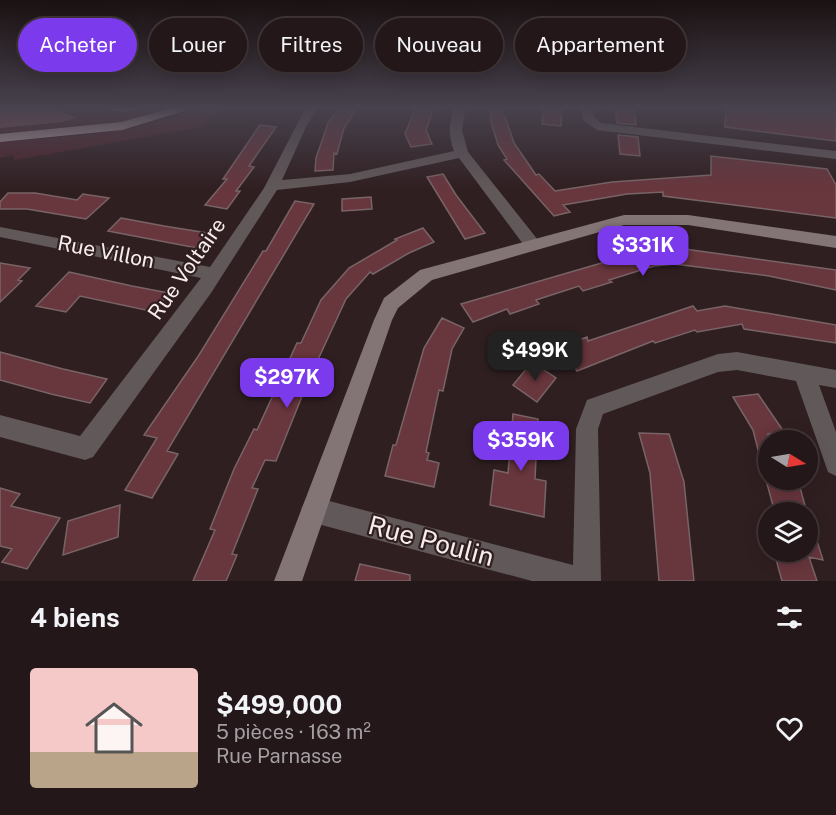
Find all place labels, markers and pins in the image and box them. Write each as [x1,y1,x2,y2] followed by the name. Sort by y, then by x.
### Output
[601,226,685,277] pin: $331K
[493,331,577,382] pin: $499K
[245,358,329,409] pin: $297K
[479,421,563,472] pin: $359K

